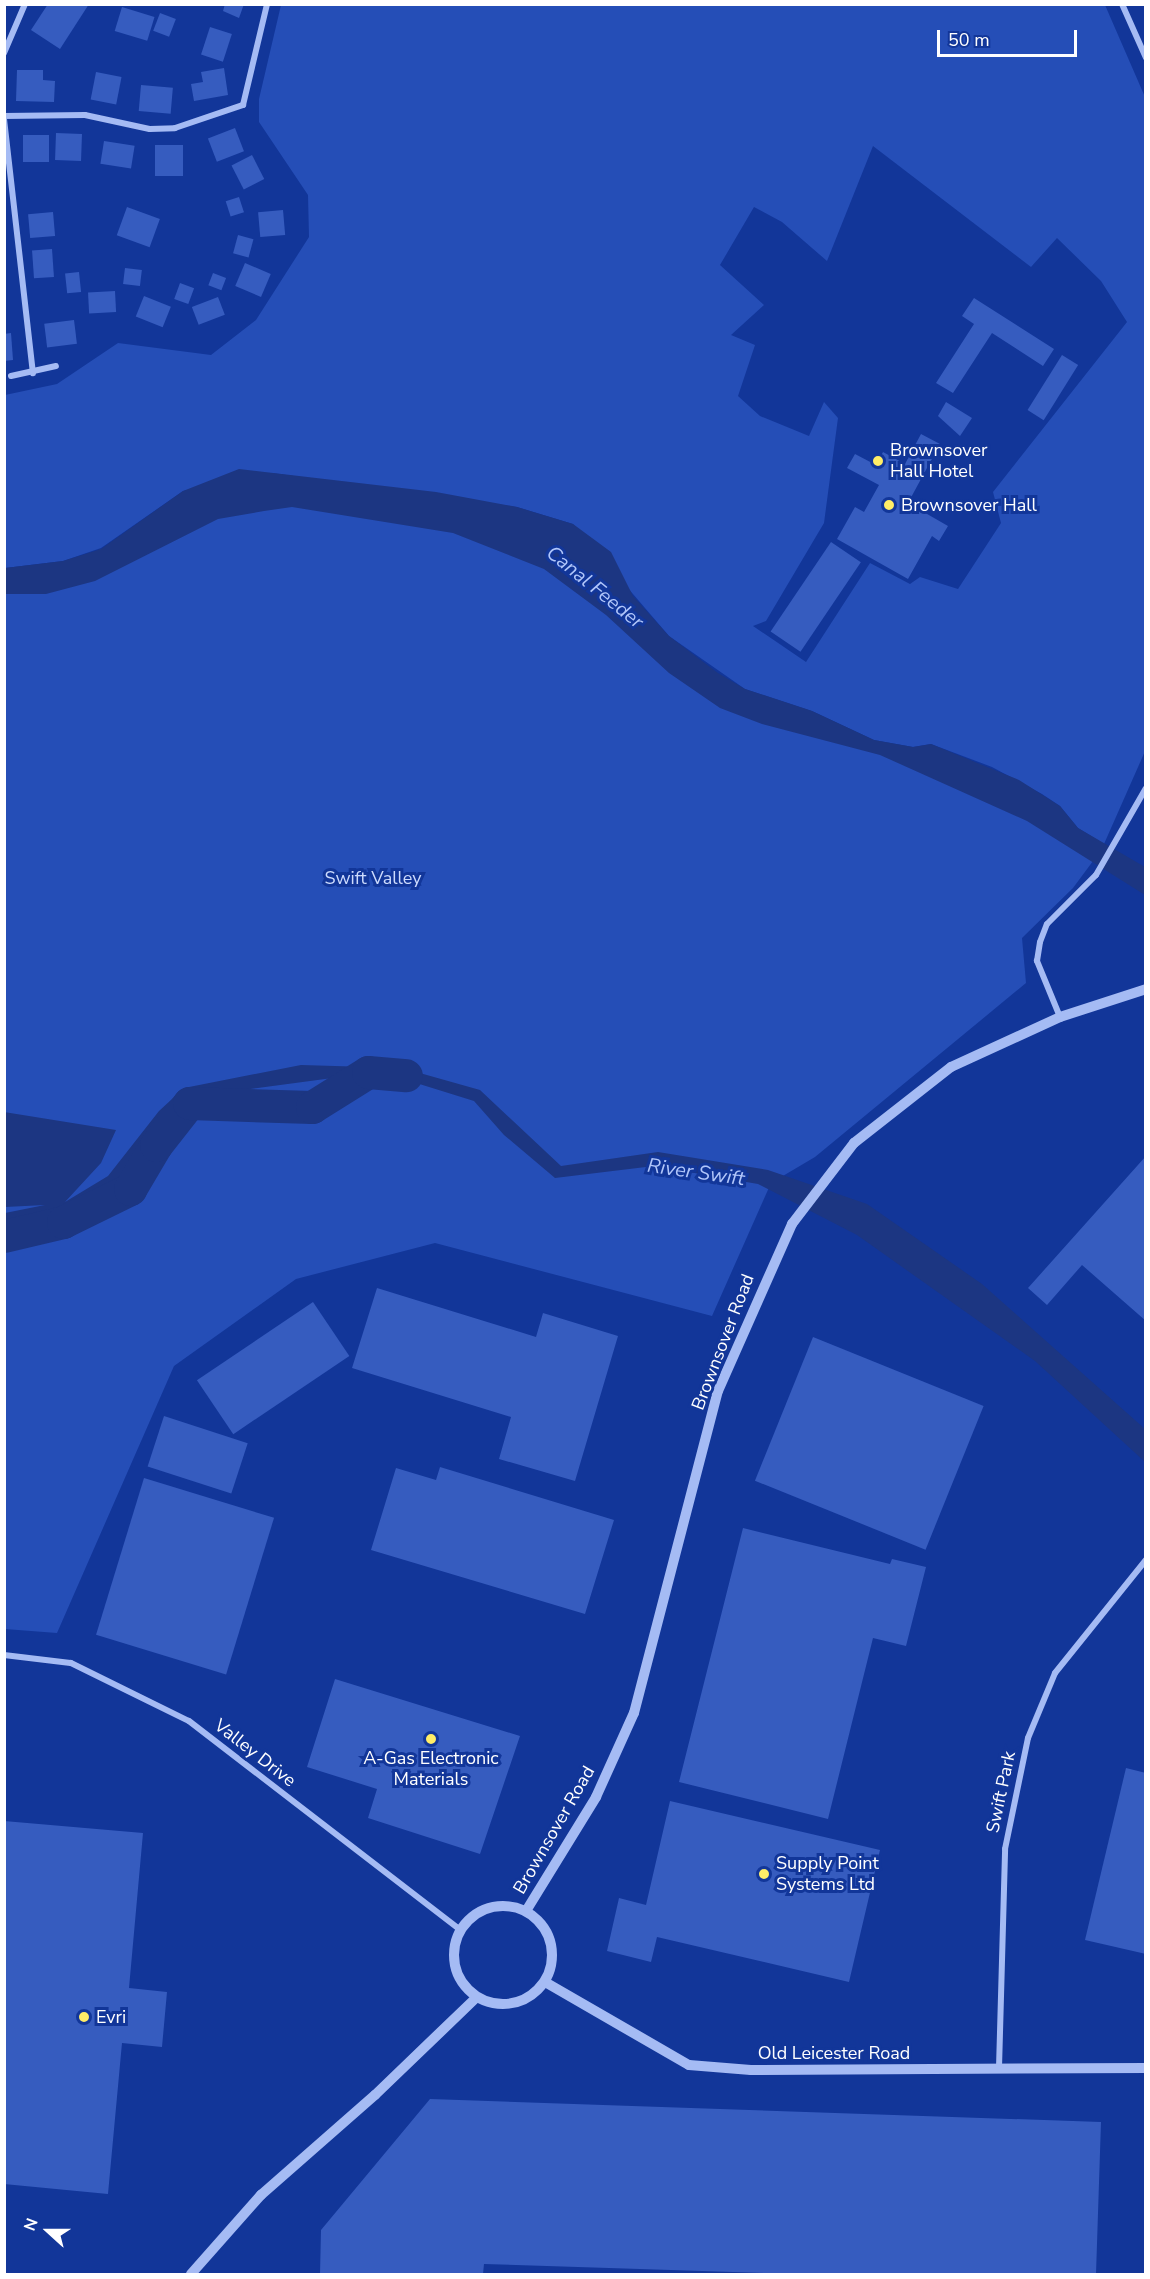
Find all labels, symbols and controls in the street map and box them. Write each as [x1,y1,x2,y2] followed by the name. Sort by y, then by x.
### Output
[940,18,1080,56] scale bar
[948,28,990,52] text: 50 m
[890,440,987,482] place label: Brownsover Hall Hotel
[871,454,885,468] marker: Brownsover Hall Hotel
[901,494,1037,516] place label: Brownsover Hall
[882,498,896,512] marker: Brownsover Hall
[542,541,648,633] water label: Canal Feeder
[325,867,421,889] park label: Swift Valley
[646,1153,746,1191] water label: River Swift
[687,1271,759,1413] street label: Brownsover Road
[210,1714,300,1792] street label: Valley Drive
[424,1732,438,1746] marker: A-Gas Electronic Materials
[363,1748,499,1790] place label: A-Gas Electronic Materials
[982,1749,1020,1835] street label: Swift Park
[509,1762,599,1898] street label: Brownsover Road
[776,1853,879,1896] place label: Supply Point Systems Ltd
[757,1867,771,1881] marker: Supply Point Systems Ltd
[96,2006,126,2028] place label: Evri
[77,2010,91,2024] marker: Evri
[758,2042,910,2064] street label: Old Leicester Road
[18,2201,78,2261] north arrow
[19,2215,44,2234] text: N

